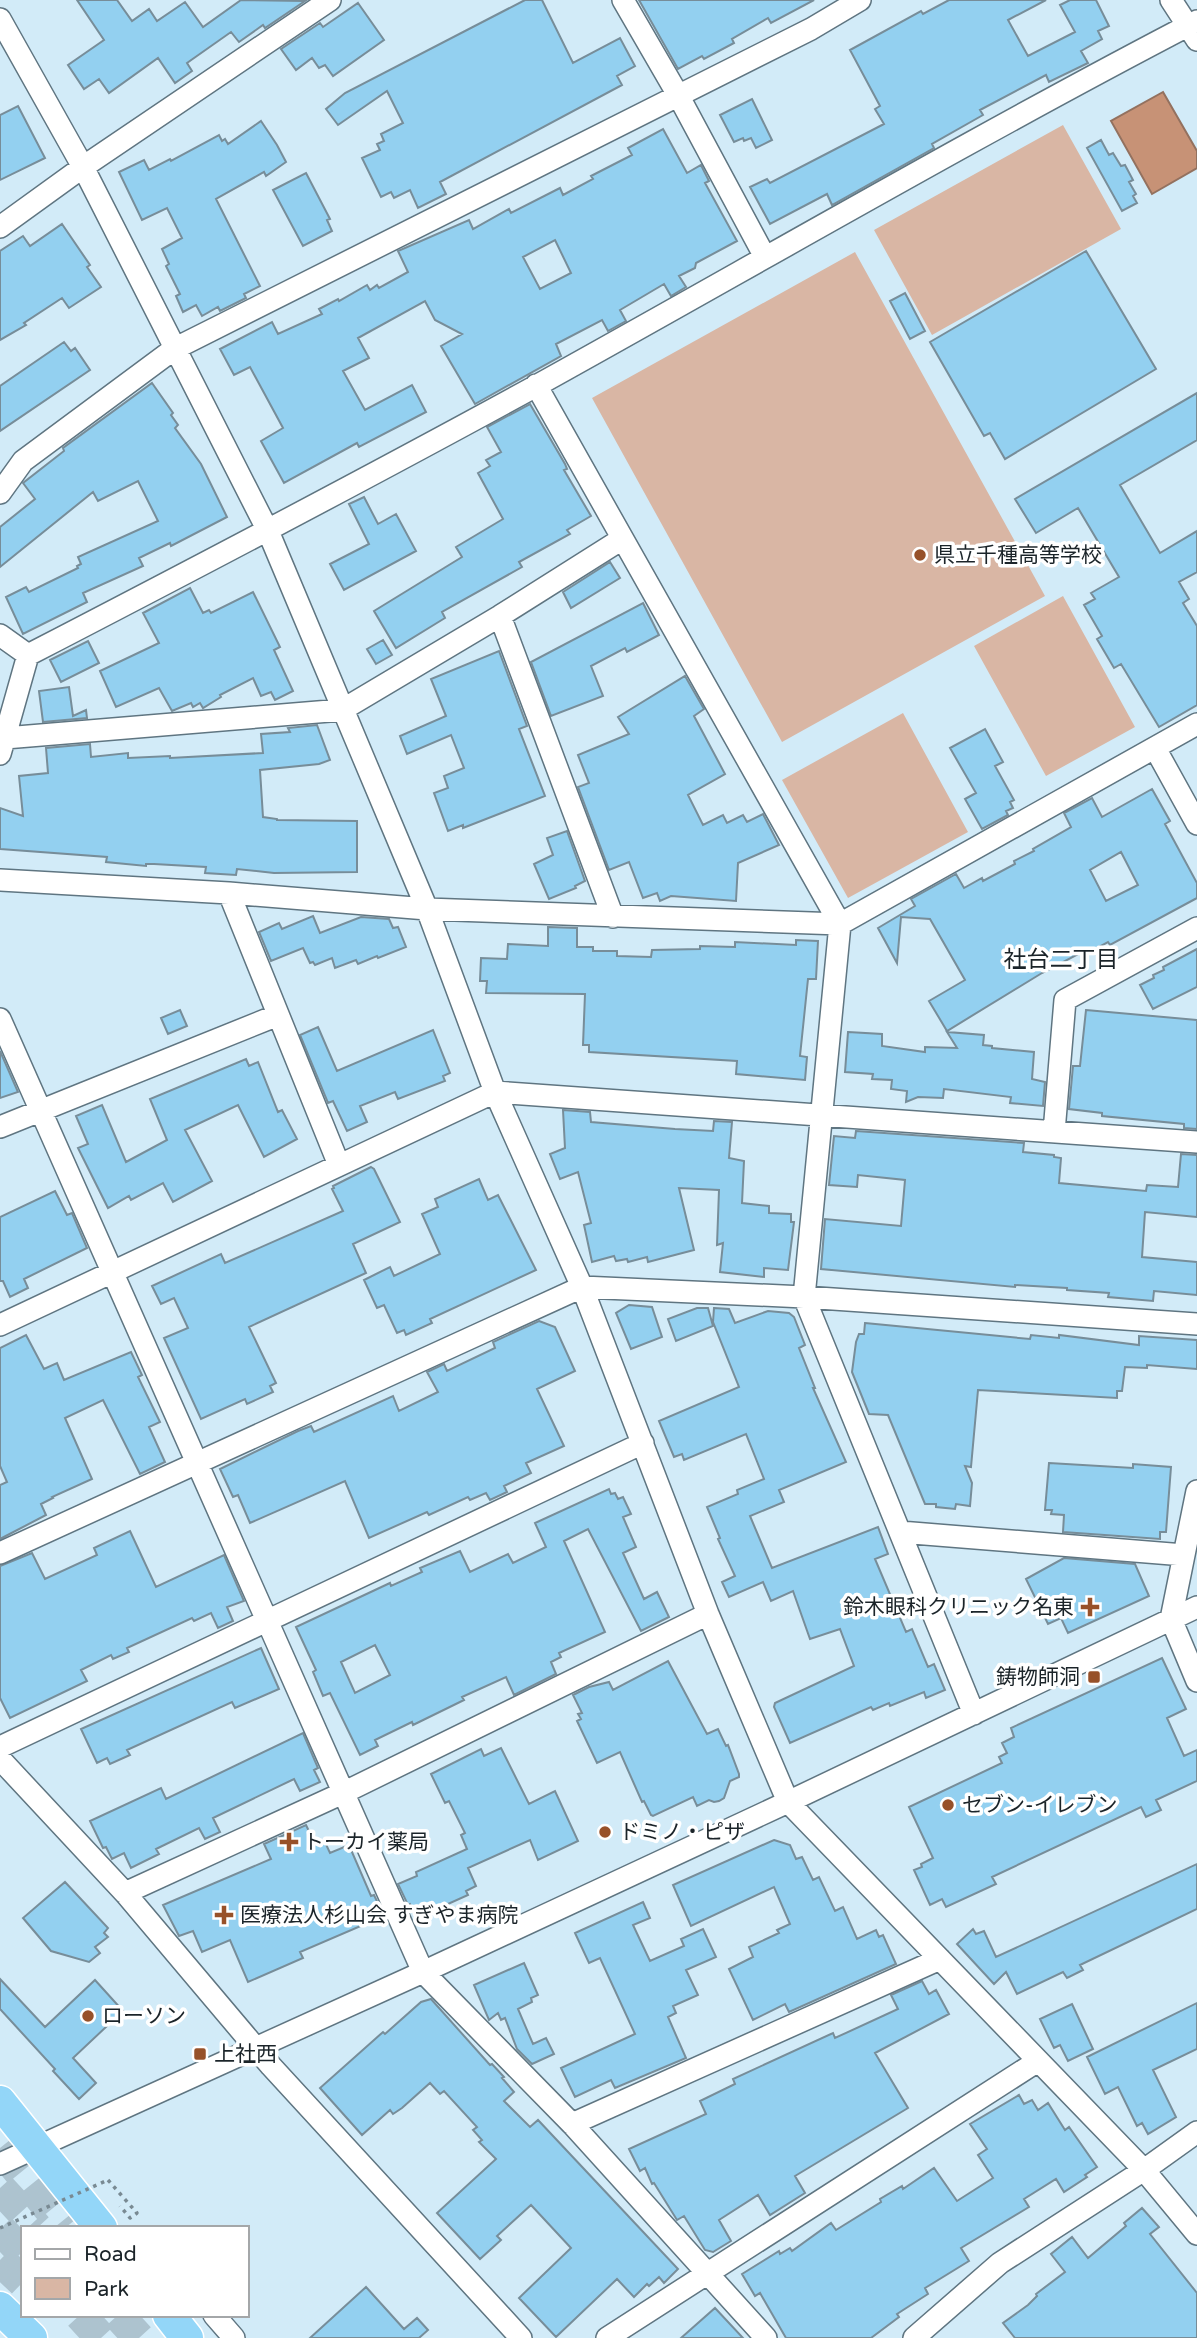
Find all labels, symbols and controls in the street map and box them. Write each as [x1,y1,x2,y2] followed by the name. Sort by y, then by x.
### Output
[934,543,1102,568] place label: 県立千種高等学校
[912,547,928,563] marker: 県立千種高等学校
[1004,946,1119,974] district label: 社台二丁目
[843,1595,1074,1620] place label: 鈴木眼科クリニック名東
[1080,1597,1100,1617] marker: 鈴木眼科クリニック名東
[996,1665,1080,1690] place label: 鋳物師洞
[1086,1669,1102,1685] marker: 鋳物師洞
[962,1793,1118,1818] place label: セブン-イレブン
[940,1797,956,1813] marker: セブン-イレブン
[619,1820,745,1845] place label: ドミノ・ピザ
[597,1824,613,1840] marker: ドミノ・ピザ
[303,1830,429,1855] place label: トーカイ薬局
[281,1834,297,1850] marker: トーカイ薬局
[240,1903,518,1928] place label: 医療法人杉山会 すぎやま病院
[214,1905,234,1925] marker: 医療法人杉山会 すぎやま病院
[102,2004,186,2029] place label: ローソン
[80,2008,96,2024] marker: ローソン
[214,2042,277,2067] place label: 上社西
[192,2046,208,2062] marker: 上社西
[21,2226,248,2317] legend
[84,2242,137,2267] text: Road
[84,2277,129,2302] text: Park

